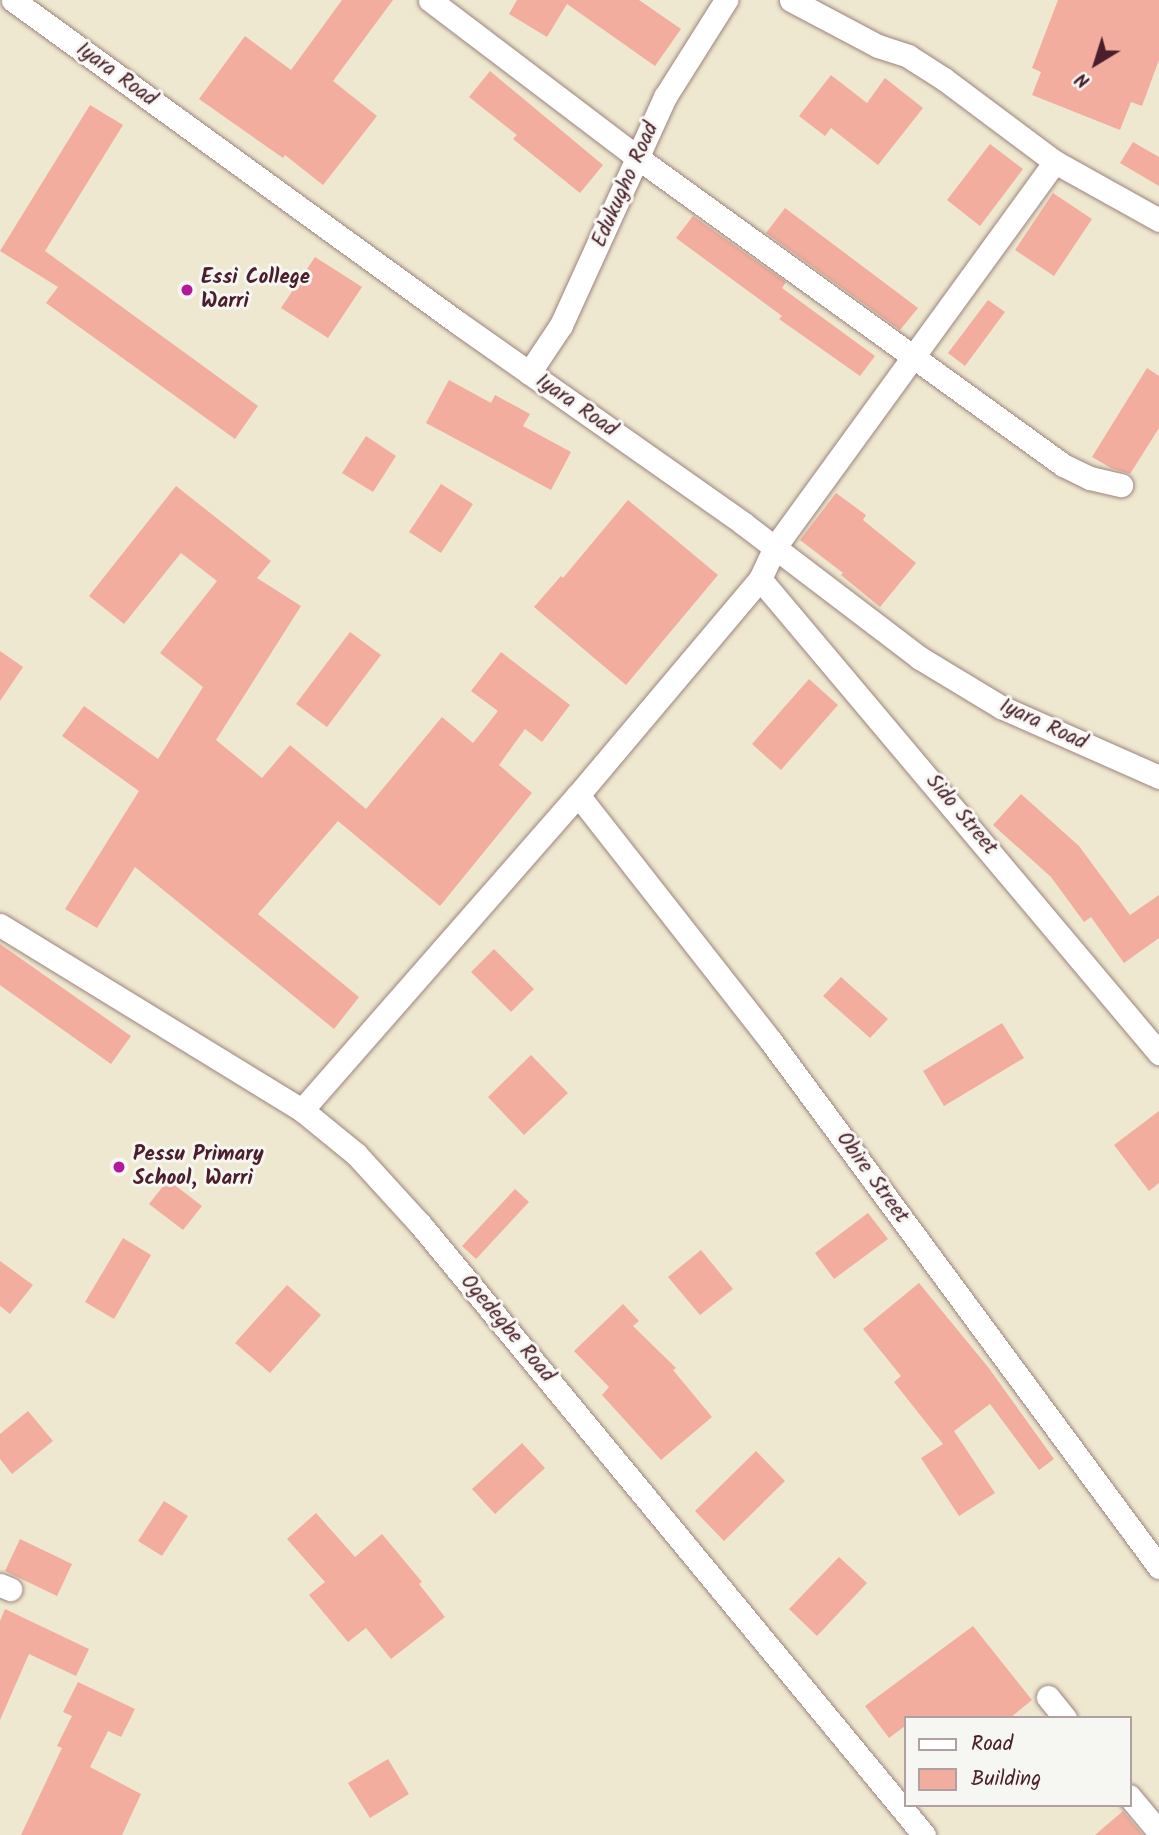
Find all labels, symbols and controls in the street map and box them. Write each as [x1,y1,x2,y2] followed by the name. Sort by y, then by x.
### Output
[1061,28,1131,98] north arrow
[71,37,161,113] street label: Iyara Road
[1069,64,1097,95] text: N
[587,119,665,251] street label: Edukugho Road
[201,265,310,315] place label: Essi College Warri
[179,282,195,298] marker: Essi College Warri
[530,369,622,443] street label: Iyara Road
[995,694,1091,756] street label: Iyara Road
[920,769,1002,861] street label: Sido Street
[830,1127,914,1229] street label: Obire Street
[133,1142,264,1192] place label: Pessu Primary School, Warri
[111,1159,127,1175] marker: Pessu Primary School, Warri
[455,1270,559,1388] street label: Ogedegbe Road
[904,1716,1131,1807] legend
[971,1728,1013,1761] text: Road
[971,1763,1041,1796] text: Building

